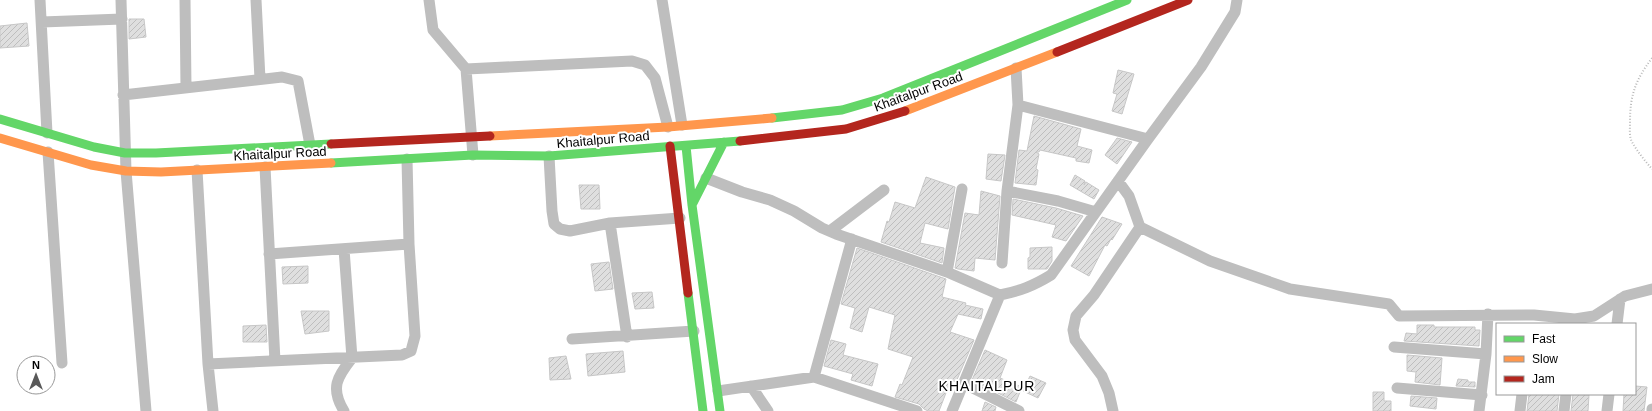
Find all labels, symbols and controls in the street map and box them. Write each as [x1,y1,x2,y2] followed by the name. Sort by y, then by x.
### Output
[872,68,965,114] street label: Khaitalpur Road
[556,128,650,151] street label: Khaitalpur Road
[233,144,327,163] street label: Khaitalpur Road
[1496,323,1636,395] legend
[1532,332,1556,346] text: Fast
[1532,352,1558,366] text: Slow
[16,355,56,395] north arrow
[32,359,40,371] text: N
[1532,372,1555,386] text: Jam
[939,378,1035,394] district label: KHAITALPUR

